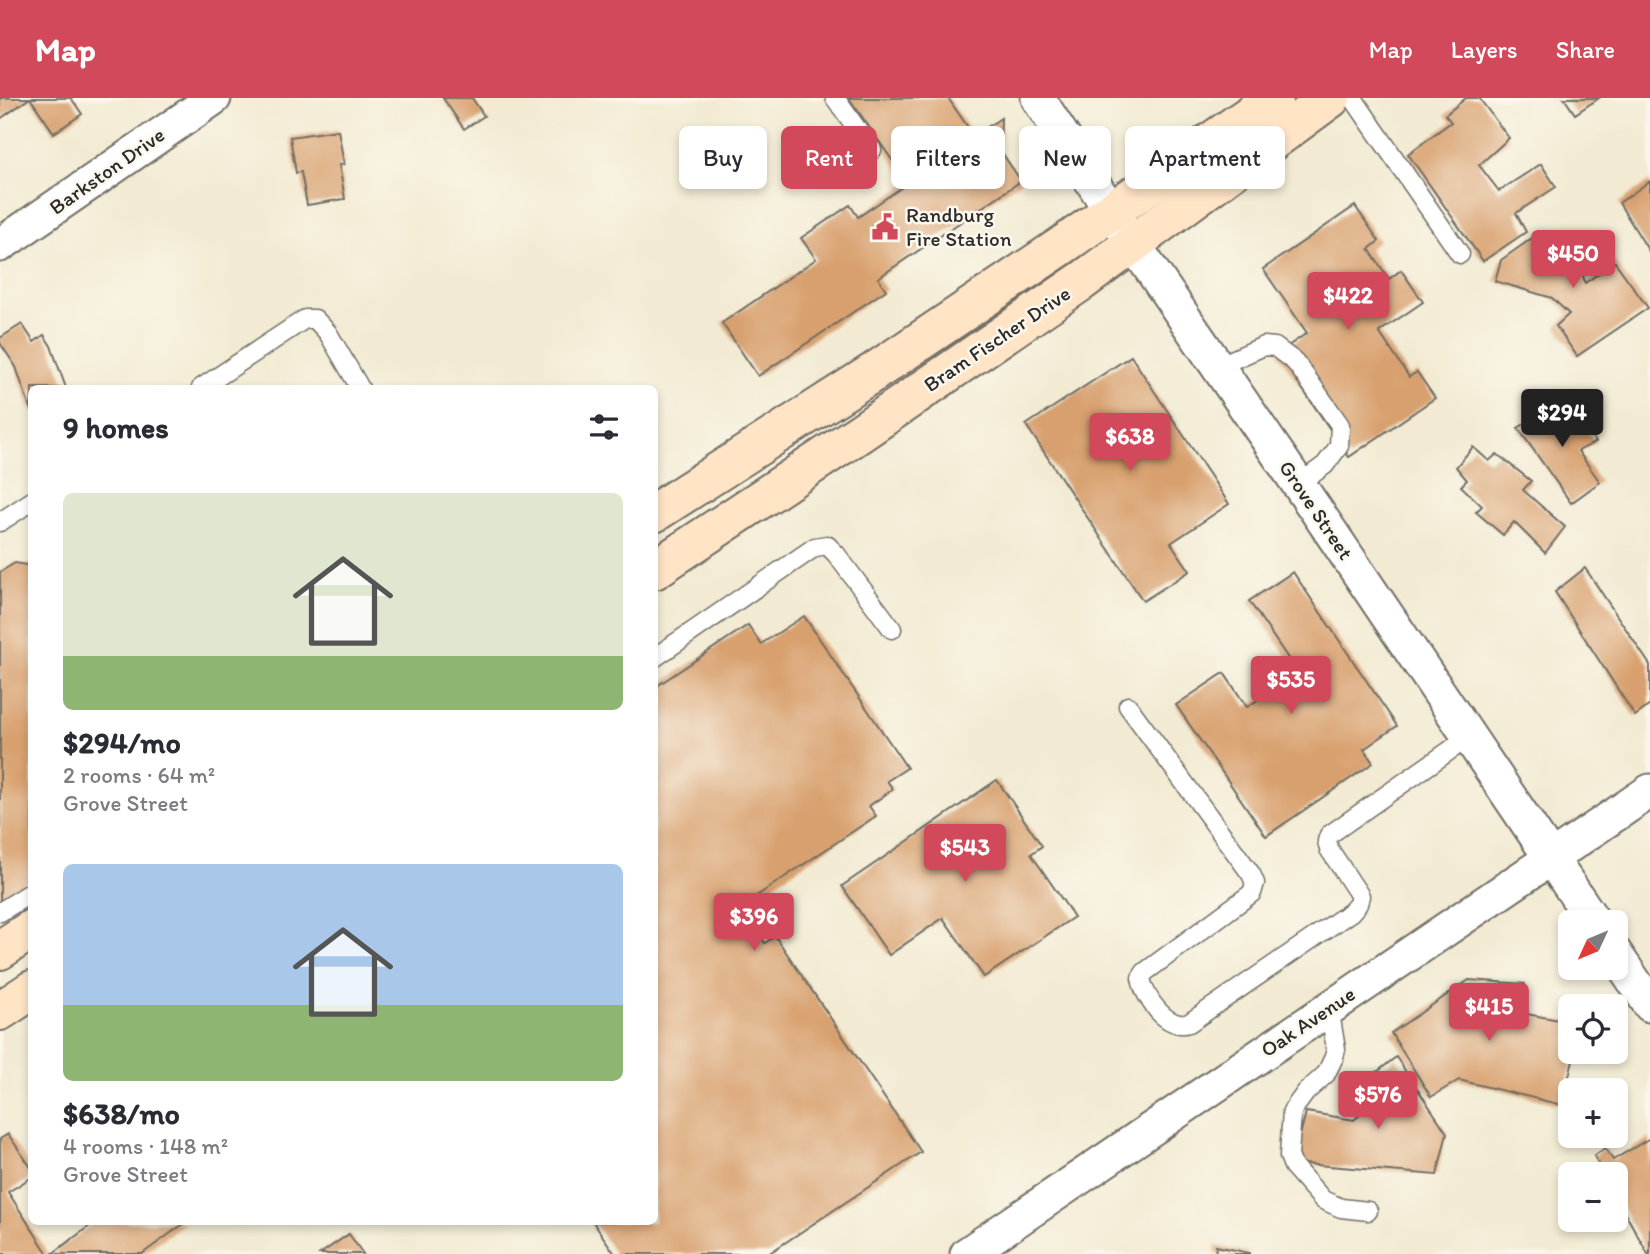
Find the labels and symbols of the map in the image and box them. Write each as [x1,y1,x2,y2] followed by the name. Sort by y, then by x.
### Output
[44,122,169,219] street label: Barkston Drive
[906,202,1012,251] place label: Randburg Fire Station
[870,212,900,242] public building icon: Randburg Fire Station
[1532,230,1614,290] pin: $450
[1307,272,1389,332] pin: $422
[919,280,1075,397] street label: Bram Fischer Drive
[1521,390,1603,449] pin: $294
[1089,414,1171,473] pin: $638
[1274,455,1359,564] street label: Grove Street
[1250,656,1332,716] pin: $535
[924,824,1006,884] pin: $543
[713,894,795,953] pin: $396
[1558,910,1628,980] north arrow
[1256,981,1360,1062] street label: Oak Avenue
[1448,984,1530,1043] pin: $415
[1337,1072,1419,1131] pin: $576

